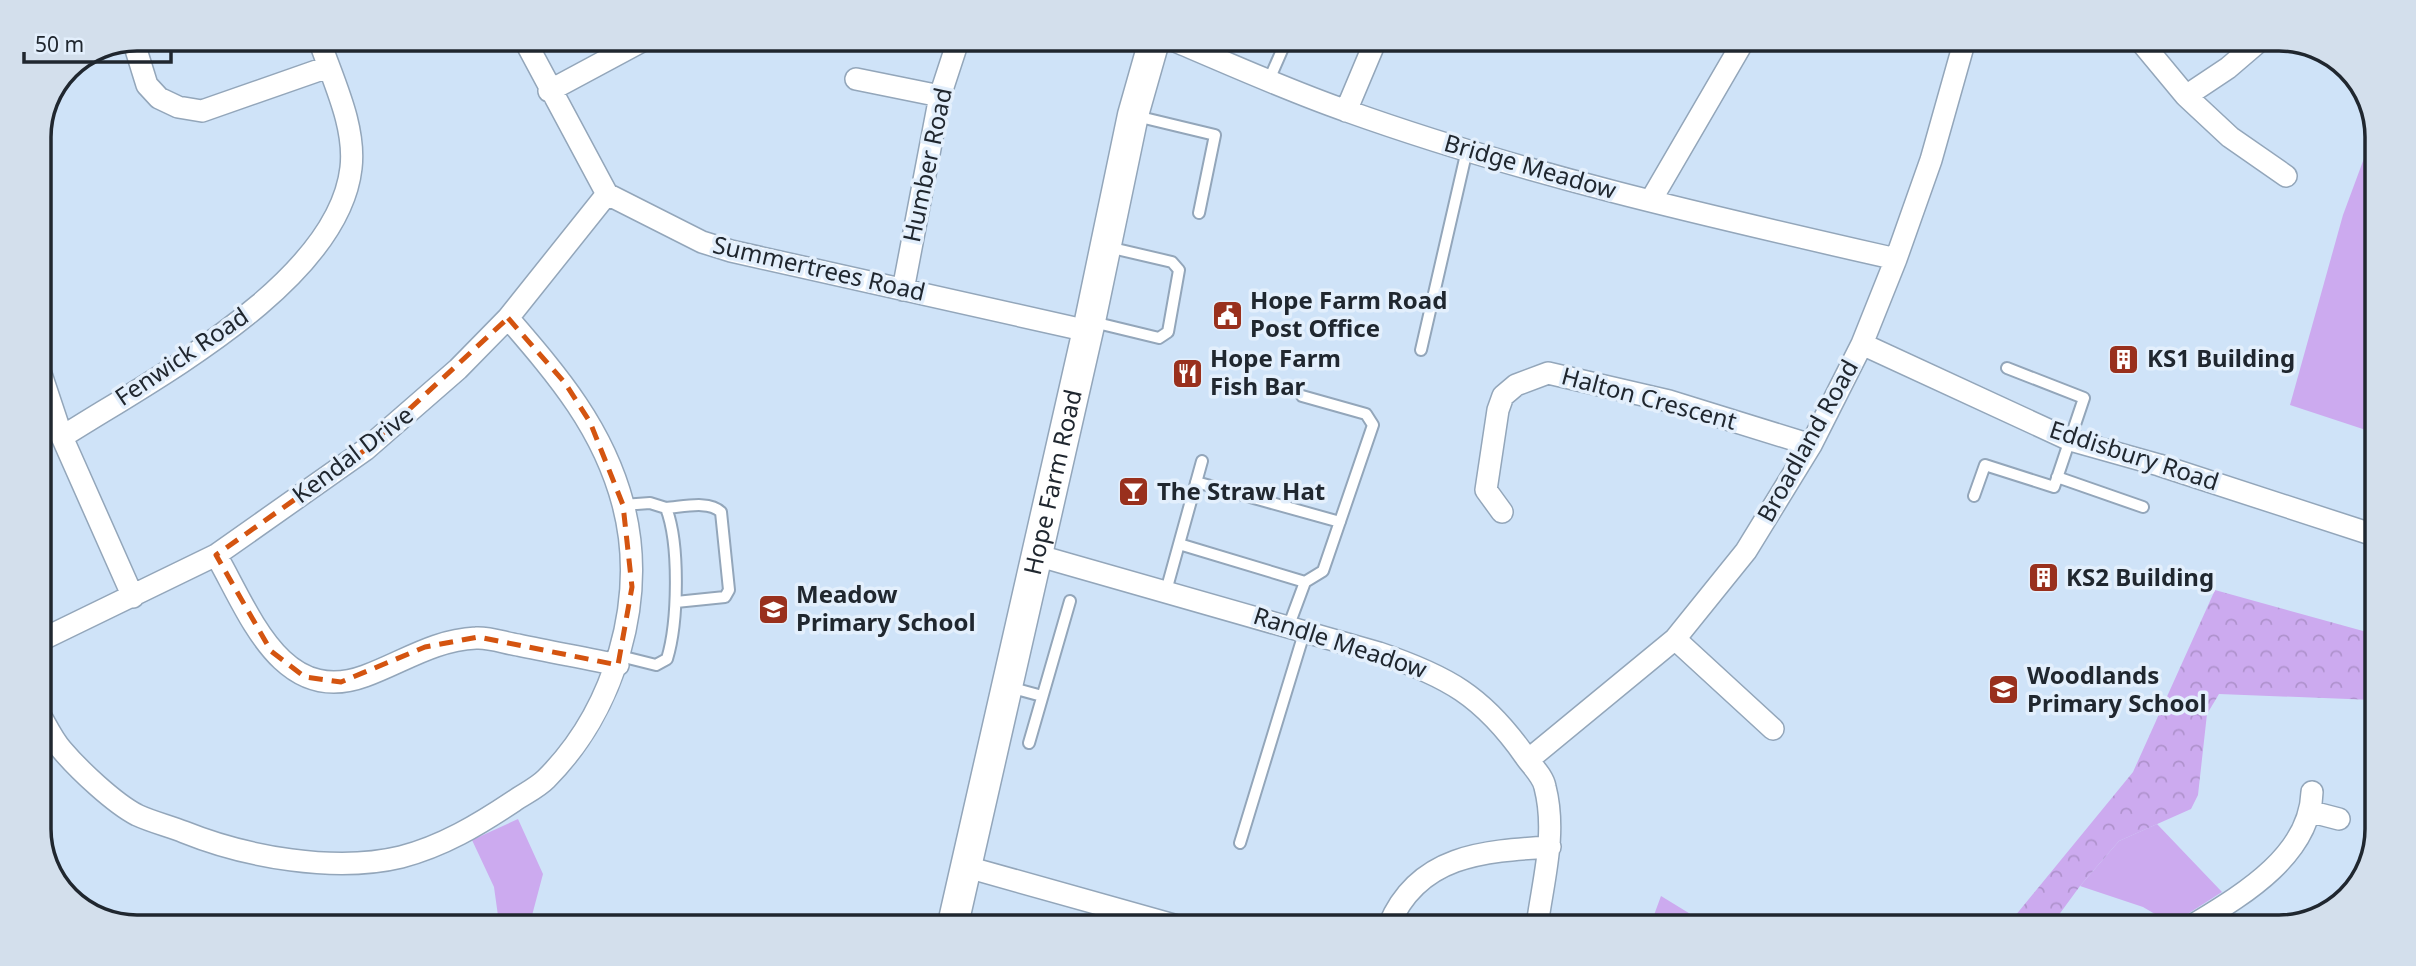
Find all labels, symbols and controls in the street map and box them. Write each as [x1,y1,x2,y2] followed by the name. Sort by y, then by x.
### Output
[24,21,172,65] scale bar
[35,30,84,58] text: 50 m
[894,84,959,245] street label: Humber Road
[1441,125,1620,206] street label: Bridge Meadow
[710,227,929,308] street label: Summertrees Road
[1250,283,1447,344] place label: Hope Farm Road Post Office
[1210,298,1244,332] public building icon: Hope Farm Road Post Office
[108,299,254,413] street label: Fenwick Road
[1210,341,1341,402] place label: Hope Farm Fish Bar
[2147,341,2295,374] place label: KS1 Building
[2107,342,2141,376] building icon: KS1 Building
[1748,353,1865,527] street label: Broadland Road
[1170,356,1204,390] restaurant icon: Hope Farm Fish Bar
[1558,358,1741,437] street label: Halton Crescent
[1015,386,1089,578] street label: Hope Farm Road
[285,398,419,510] street label: Kendal Drive
[2046,412,2223,497] street label: Eddisbury Road
[1157,474,1325,507] place label: The Straw Hat
[1117,475,1151,509] bar icon: The Straw Hat
[2066,560,2214,593] place label: KS2 Building
[2026,561,2060,595] building icon: KS2 Building
[796,577,976,638] place label: Meadow Primary School
[756,592,790,626] school or university icon: Meadow Primary School
[1250,598,1431,685] street label: Randle Meadow
[2027,658,2207,719] place label: Woodlands Primary School
[1987,673,2021,707] school or university icon: Woodlands Primary School

